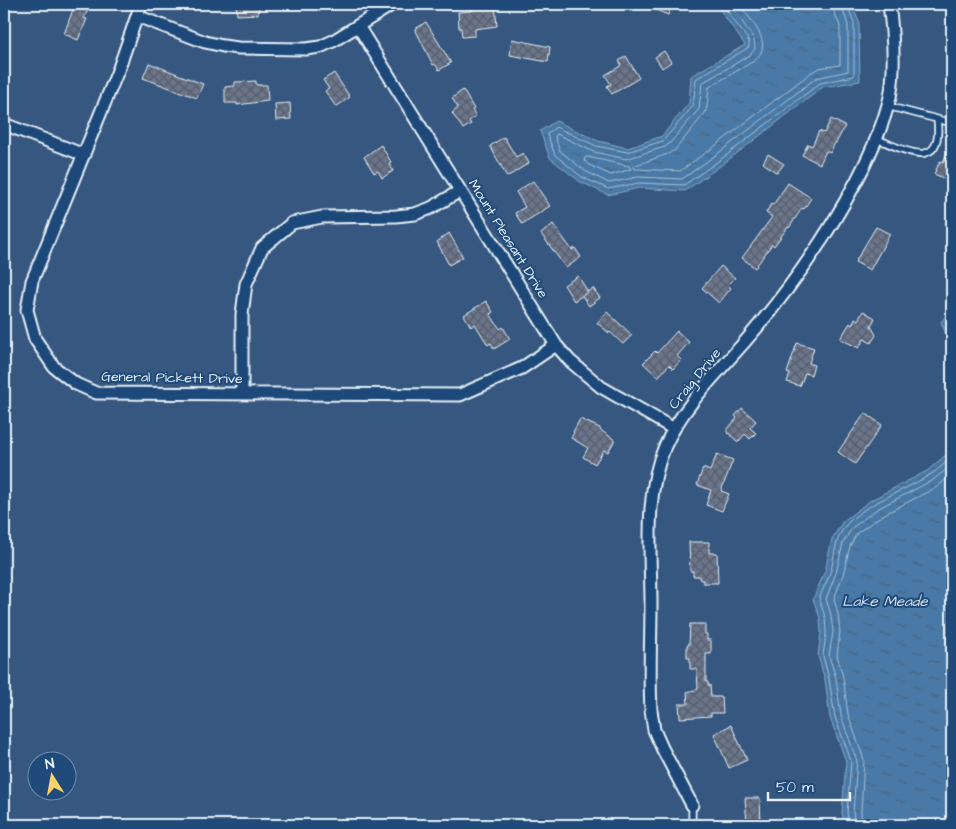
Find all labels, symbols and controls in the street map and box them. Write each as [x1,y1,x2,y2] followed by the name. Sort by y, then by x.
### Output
[463,176,553,303] street label: Mount Pleasant Drive
[664,344,726,414] street label: Craig Drive
[101,367,243,389] street label: General Pickett Drive
[842,591,929,612] water label: Lake Meade
[28,752,78,802] north arrow
[43,754,56,775] text: N
[768,769,851,801] scale bar
[776,777,814,798] text: 50 m

